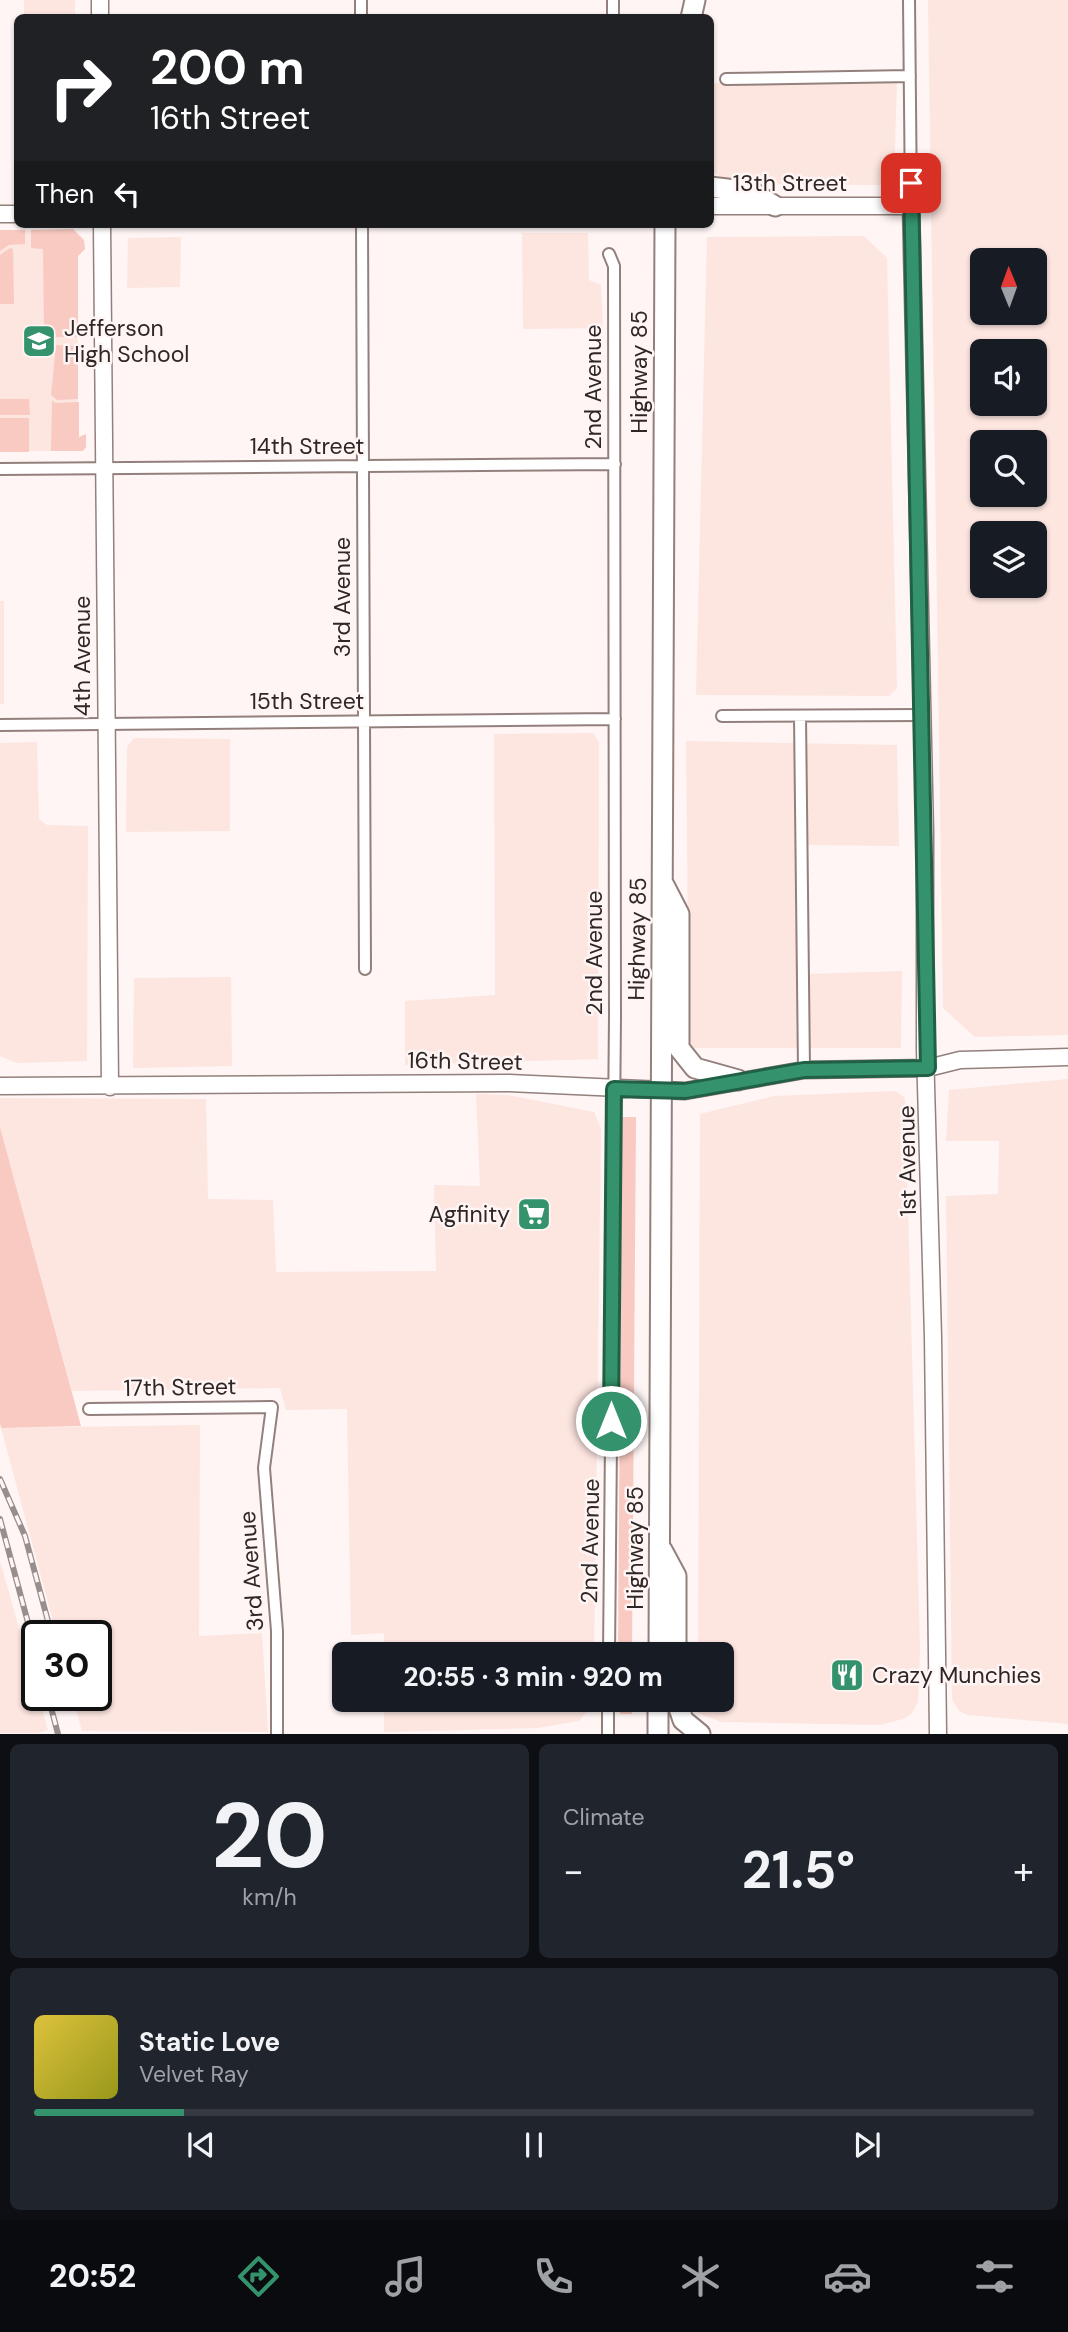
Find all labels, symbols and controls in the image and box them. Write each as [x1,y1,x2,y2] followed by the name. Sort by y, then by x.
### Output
[150,35,305,99] text: 200 m
[35,42,126,133] icon: right
[150,97,310,139] text: 16th Street
[881,153,941,213] pin
[892,164,930,202] icon: arrive
[733,168,847,198] street label: 13th Street
[108,175,146,213] icon: left
[35,177,94,211] text: Then
[970,248,1046,326] north arrow
[970,248,1047,598] map controls
[624,310,654,434] street label: Highway 85
[64,313,190,369] place label: Jefferson High School
[20,322,58,360] school or university icon: Jefferson High School
[578,324,608,450] street label: 2nd Avenue
[970,339,1047,416] button: sound
[970,430,1047,507] button: search
[250,431,364,461] street label: 14th Street
[970,521,1047,598] button: layers
[327,537,357,657] street label: 3rd Avenue
[67,596,97,716] street label: 4th Avenue
[250,686,364,716] street label: 15th Street
[621,877,653,1001] street label: Highway 85
[579,890,609,1016] street label: 2nd Avenue
[407,1045,523,1077] street label: 16th Street
[891,1105,923,1217] street label: 1st Avenue
[515,1195,553,1233] supermarket icon: Agfinity
[428,1199,510,1229] place label: Agfinity
[123,1371,237,1403] street label: 17th Street
[574,1384,648,1458] position arrow
[574,1478,606,1604] street label: 2nd Avenue
[620,1486,650,1610] street label: Highway 85
[232,1510,270,1632] street label: 3rd Avenue
[21,1620,112,1711] speed limit sign: 30
[828,1656,866,1694] restaurant icon: Crazy Munchies
[403,1660,663,1694] text: 20:55 · 3 min · 920 m
[872,1660,1041,1690] place label: Crazy Munchies
[211,1777,328,1895] text: 20
[563,1802,645,1832] text: Climate
[742,1836,855,1904] text: 21.5°
[563,1846,584,1896] text: −
[1013,1846,1034,1896] text: +
[242,1882,297,1912] text: km/h
[139,2025,280,2059] text: Static Love
[139,2059,249,2089] text: Velvet Ray
[182,2126,220,2164] icon: previous
[515,2126,553,2164] icon: pause
[848,2126,886,2164] icon: next
[234,2252,283,2301] icon: directions
[381,2252,430,2301] icon: music
[529,2252,578,2301] icon: phone
[676,2252,725,2301] icon: climate
[823,2252,872,2301] icon: car
[970,2252,1019,2301] icon: filters
[49,2255,136,2297] text: 20:52

